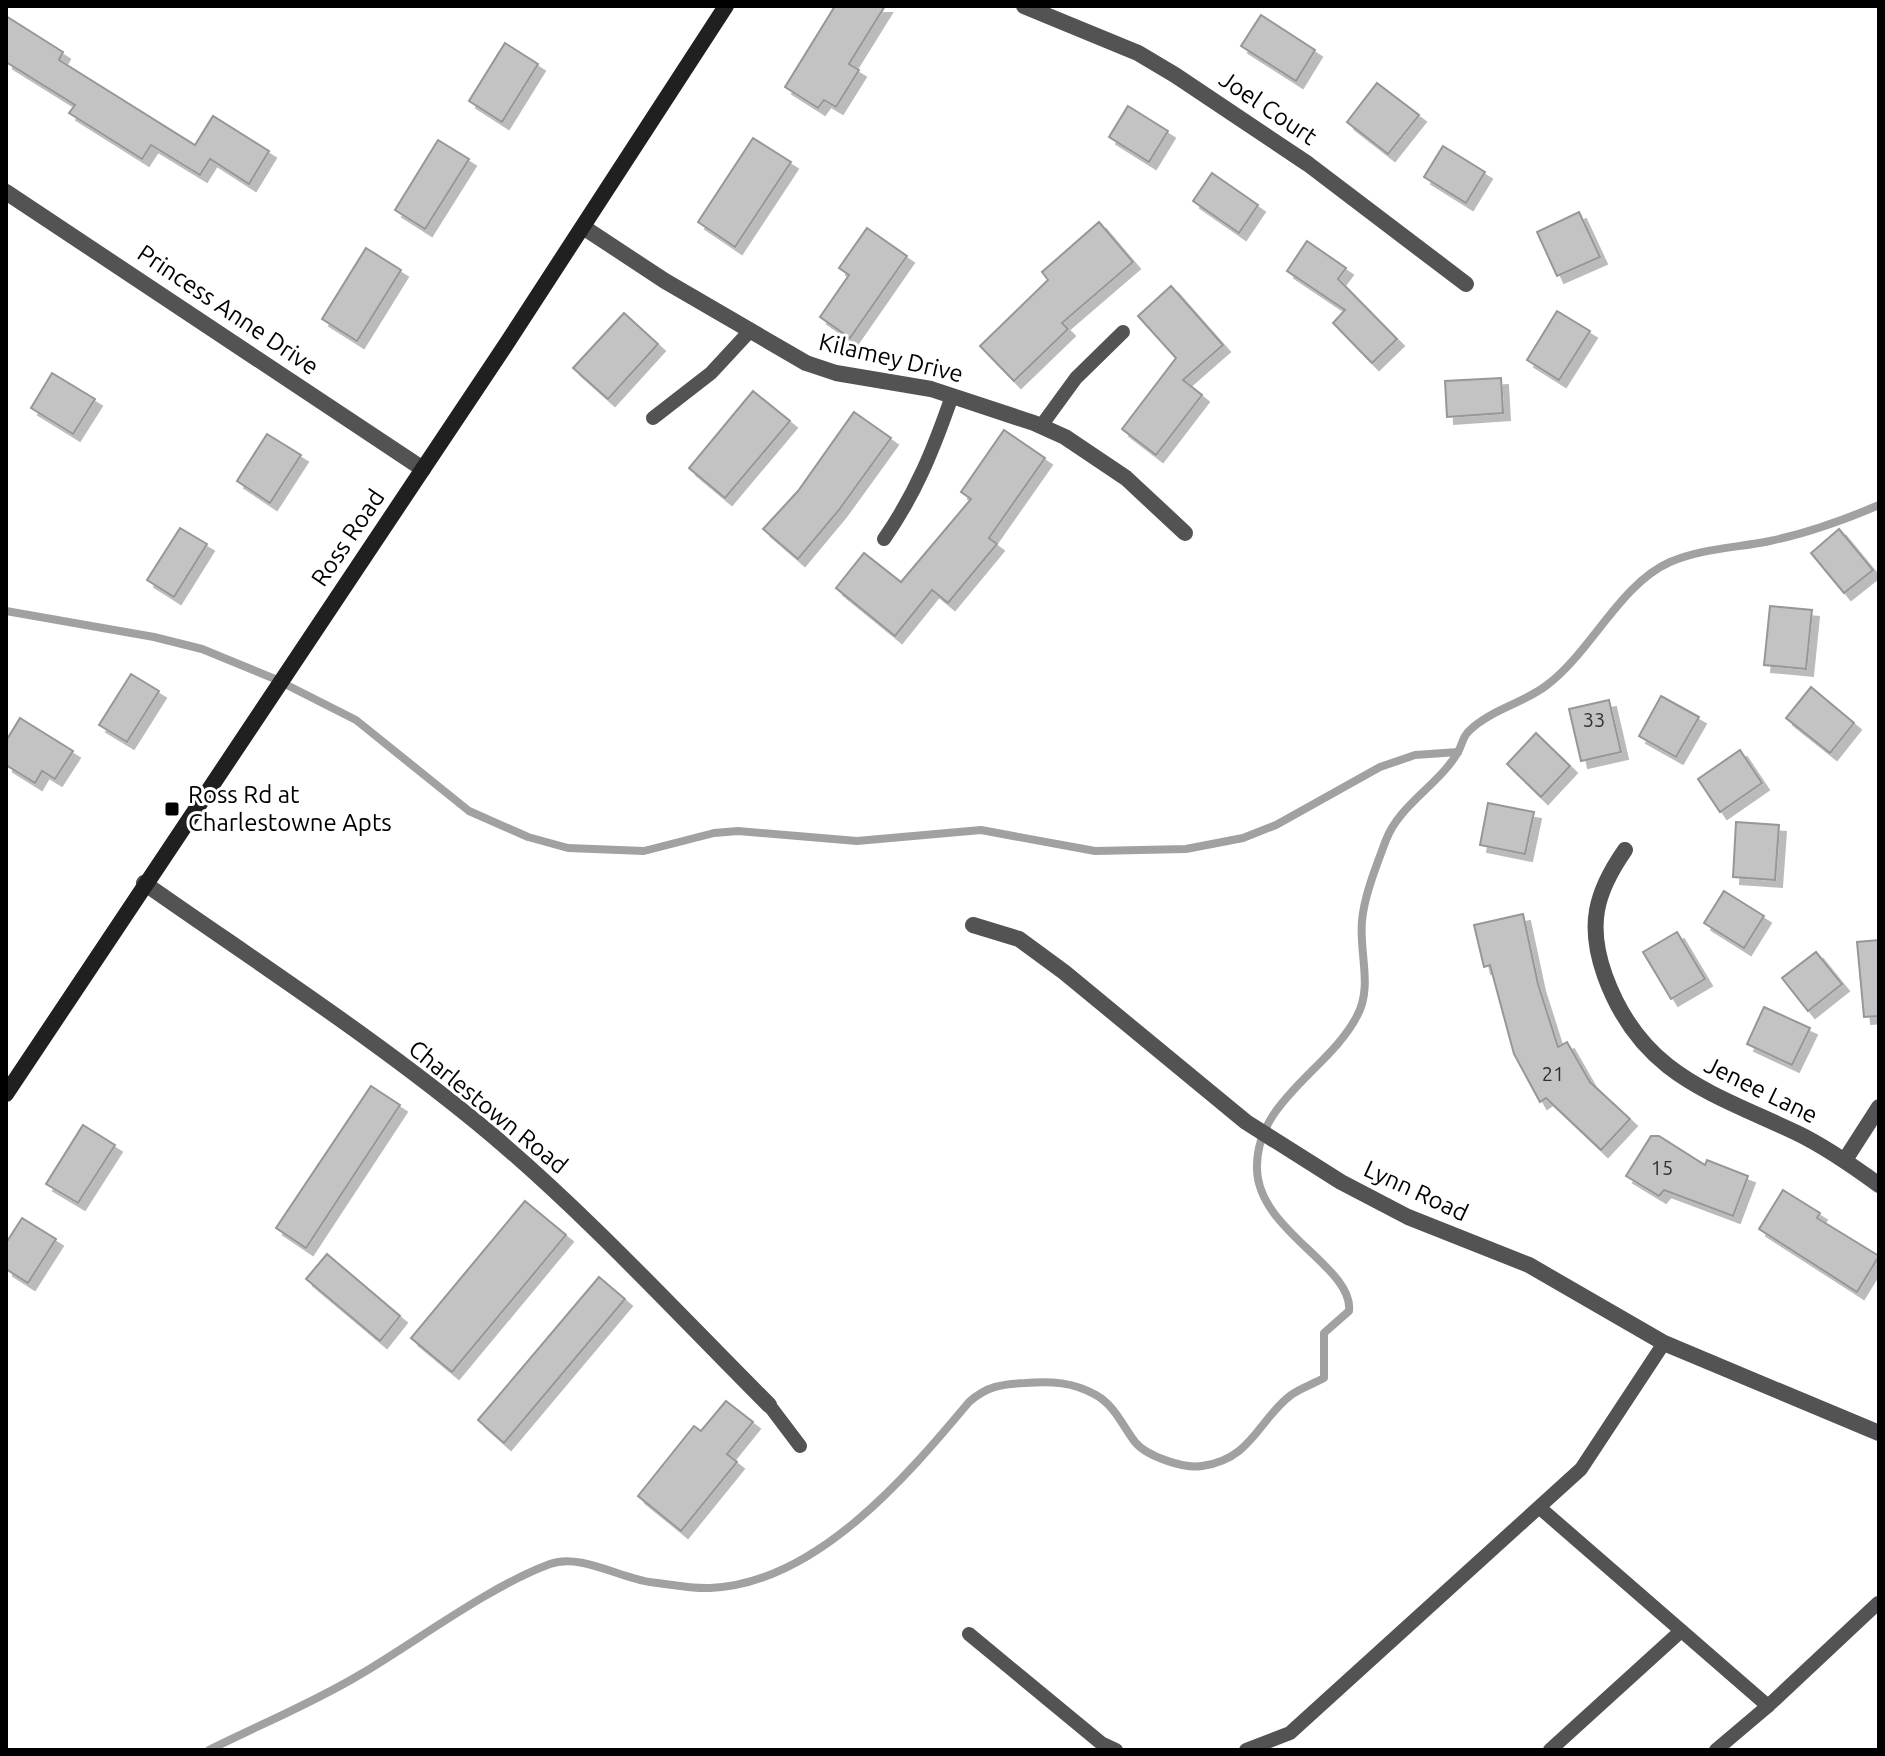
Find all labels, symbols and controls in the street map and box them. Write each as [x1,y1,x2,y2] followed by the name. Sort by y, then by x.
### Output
[1214,65,1323,150] street label: Joel Court
[133,239,324,380] street label: Princess Anne Drive
[816,328,966,387] street label: Kilamey Drive
[305,484,390,591] street label: Ross Road
[1583,708,1605,731] house number: 33
[188,781,392,836] place label: Ross Rd at Charlestowne Apts
[163,800,181,818] marker: Ross Rd at Charlestowne Apts
[404,1034,573,1179] street label: Charlestown Road
[1700,1051,1822,1128] street label: Jenee Lane
[1542,1062,1564,1085] house number: 21
[1360,1155,1473,1226] street label: Lynn Road
[1651,1156,1673,1179] house number: 15

